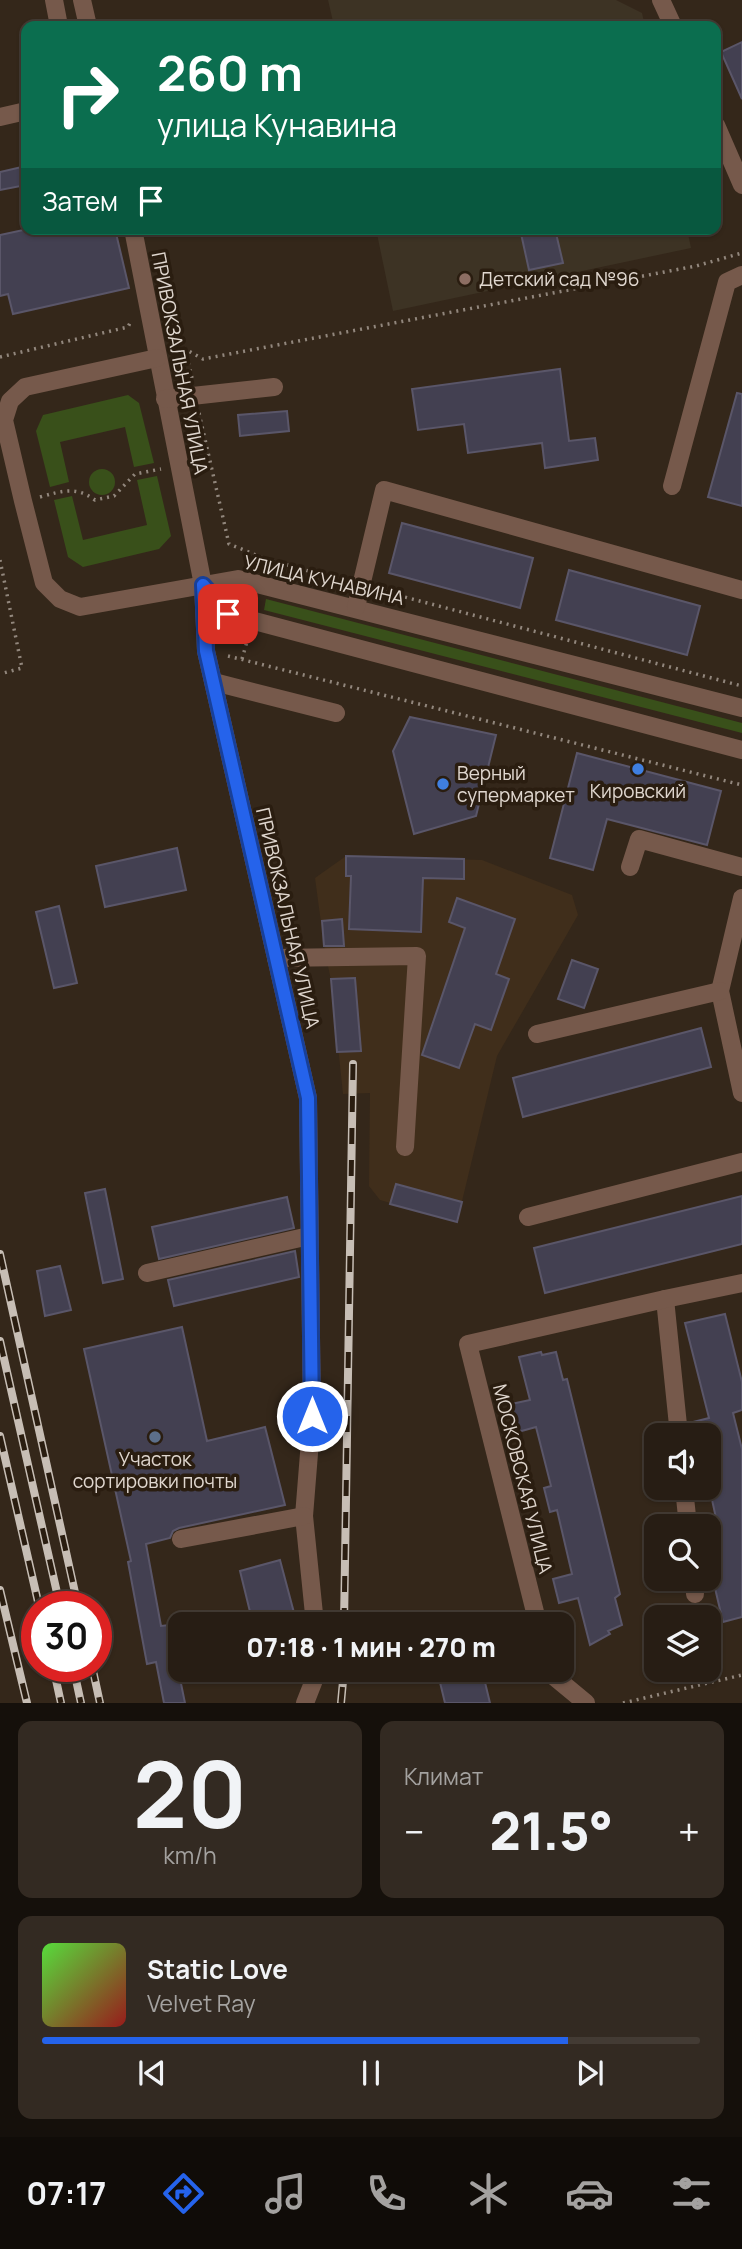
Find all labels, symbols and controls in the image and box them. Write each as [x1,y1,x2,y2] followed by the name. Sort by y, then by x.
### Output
[157,39,303,106] text: 260 m
[42,49,133,140] icon: right
[157,103,397,147] text: улица Кунавина
[132,182,170,220] icon: arrive
[42,183,118,219] text: Затем
[146,250,214,476] street label: ПРИВОКЗАЛЬНАЯ УЛИЦА
[479,266,640,292] place label: Детский сад №96
[457,271,473,287] marker: Детский сад №96
[241,549,407,611] street label: УЛИЦА КУНАВИНА
[198,584,258,644] pin
[209,595,247,633] icon: arrive
[457,760,575,808] place label: Верный супермаркет
[630,761,646,777] marker: Кировский
[435,776,451,792] marker: Верный супермаркет
[590,778,686,804] place label: Кировский
[250,805,326,1031] street label: ПРИВОКЗАЛЬНАЯ УЛИЦА
[275,1379,349,1453] position arrow
[487,1381,559,1577] street label: МОСКОВСКАЯ УЛИЦА
[644,1423,721,1682] map controls
[644,1423,721,1500] button: sound
[147,1429,163,1445] marker: Участок сортировки почты
[73,1446,237,1494] place label: Участок сортировки почты
[644,1514,721,1591] button: search
[21,1591,112,1682] speed limit sign: 30
[644,1605,721,1682] button: layers
[246,1629,496,1665] text: 07:18 · 1 мин · 270 m
[133,1731,247,1855] text: 20
[404,1760,483,1792] text: Климат
[490,1795,613,1866] text: 21.5°
[404,1805,425,1857] text: −
[678,1805,700,1857] text: +
[163,1839,217,1871] text: km/h
[147,1951,288,1987] text: Static Love
[147,1987,256,2019] text: Velvet Ray
[133,2054,171,2092] icon: previous
[352,2054,390,2092] icon: pause
[571,2054,609,2092] icon: next
[159,2169,208,2218] icon: directions
[261,2169,310,2218] icon: music
[362,2169,411,2218] icon: phone
[464,2169,513,2218] icon: climate
[565,2169,614,2218] icon: car
[667,2169,716,2218] icon: filters
[26,2171,106,2215] text: 07:17

